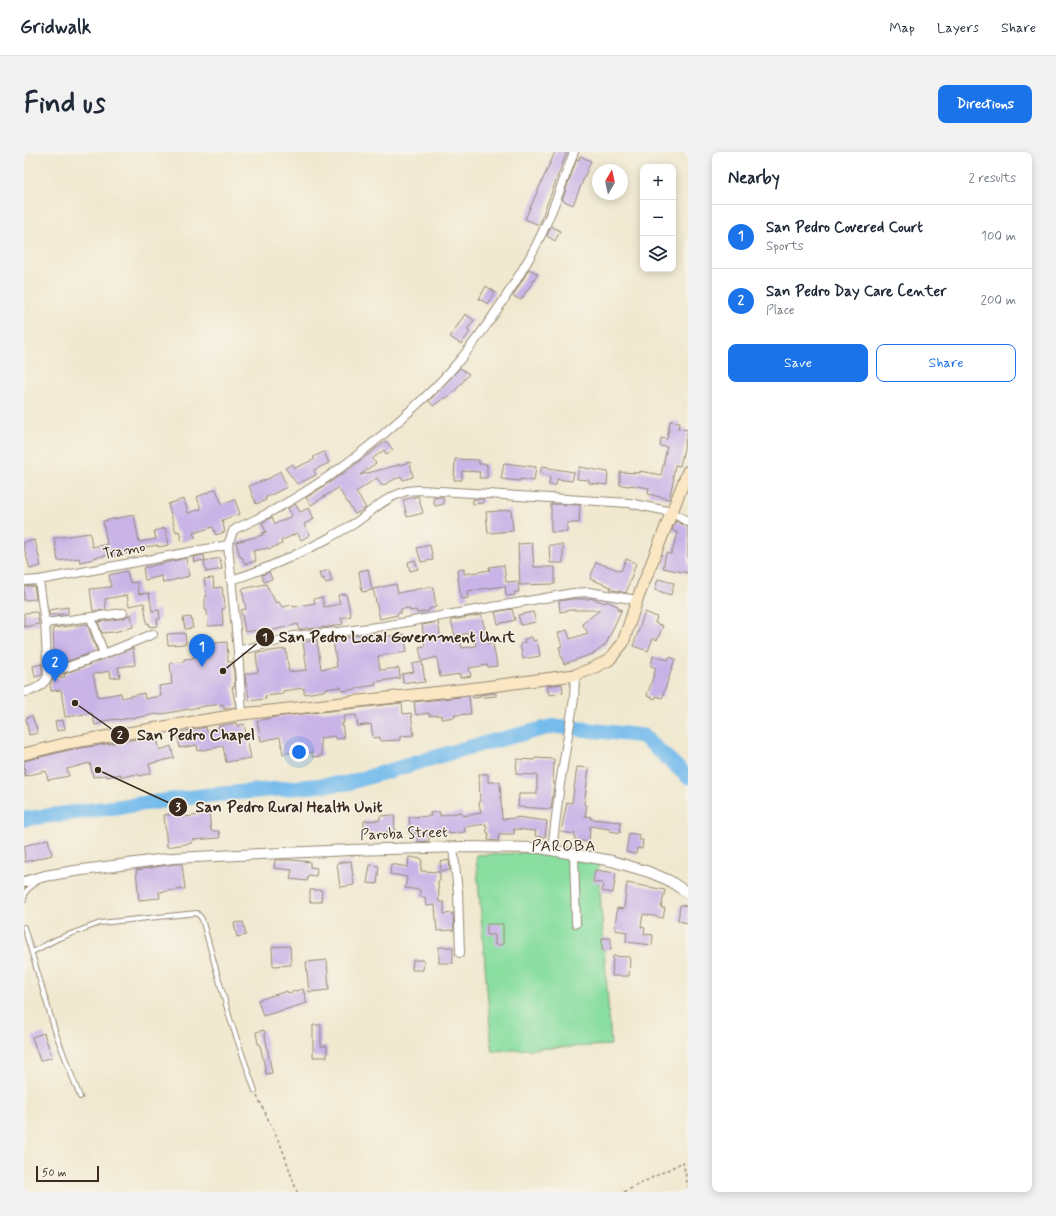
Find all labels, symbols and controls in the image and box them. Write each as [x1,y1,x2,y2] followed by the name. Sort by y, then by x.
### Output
[20,15,91,40] text: Gridwalk
[889,19,915,37] text: Map
[937,19,979,37] text: Layers
[1001,19,1036,37] text: Share
[938,85,1032,123] button: Directions
[24,86,105,123] text: Find us
[592,164,628,200] north arrow
[640,164,676,272] map controls
[640,164,676,200] button: +
[728,167,780,189] text: Nearby
[969,170,1016,187] text: 2 results
[640,200,676,236] button: −
[766,218,923,238] text: San Pedro Covered Court
[738,228,744,245] text: 1
[981,228,1016,245] text: 100 m
[640,236,676,272] button: layers
[766,238,804,255] text: Sports
[766,282,946,302] text: San Pedro Day Care Center
[738,292,744,309] text: 2
[981,292,1016,309] text: 200 m
[766,302,795,319] text: Place
[728,344,868,382] button: Save
[876,344,1016,382] button: Share
[101,537,147,565] street label: Tramo
[255,623,519,651] callout: San Pedro Local Government Unit
[279,627,516,648] text: San Pedro Local Government Unit
[262,630,268,646] text: 1
[189,634,215,667] pin: 1
[42,649,68,682] pin: 2
[110,721,263,749] callout: San Pedro Chapel
[137,725,255,746] text: San Pedro Chapel
[117,728,123,744] text: 2
[289,742,309,762] your location
[168,793,389,821] callout: San Pedro Rural Health Unit
[196,797,382,818] text: San Pedro Rural Health Unit
[175,800,181,816] text: 3
[360,822,449,846] street label: Paroba Street
[531,836,597,857] district label: PAROBA
[36,1164,99,1183] scale bar
[42,1166,67,1180] text: 50 m

